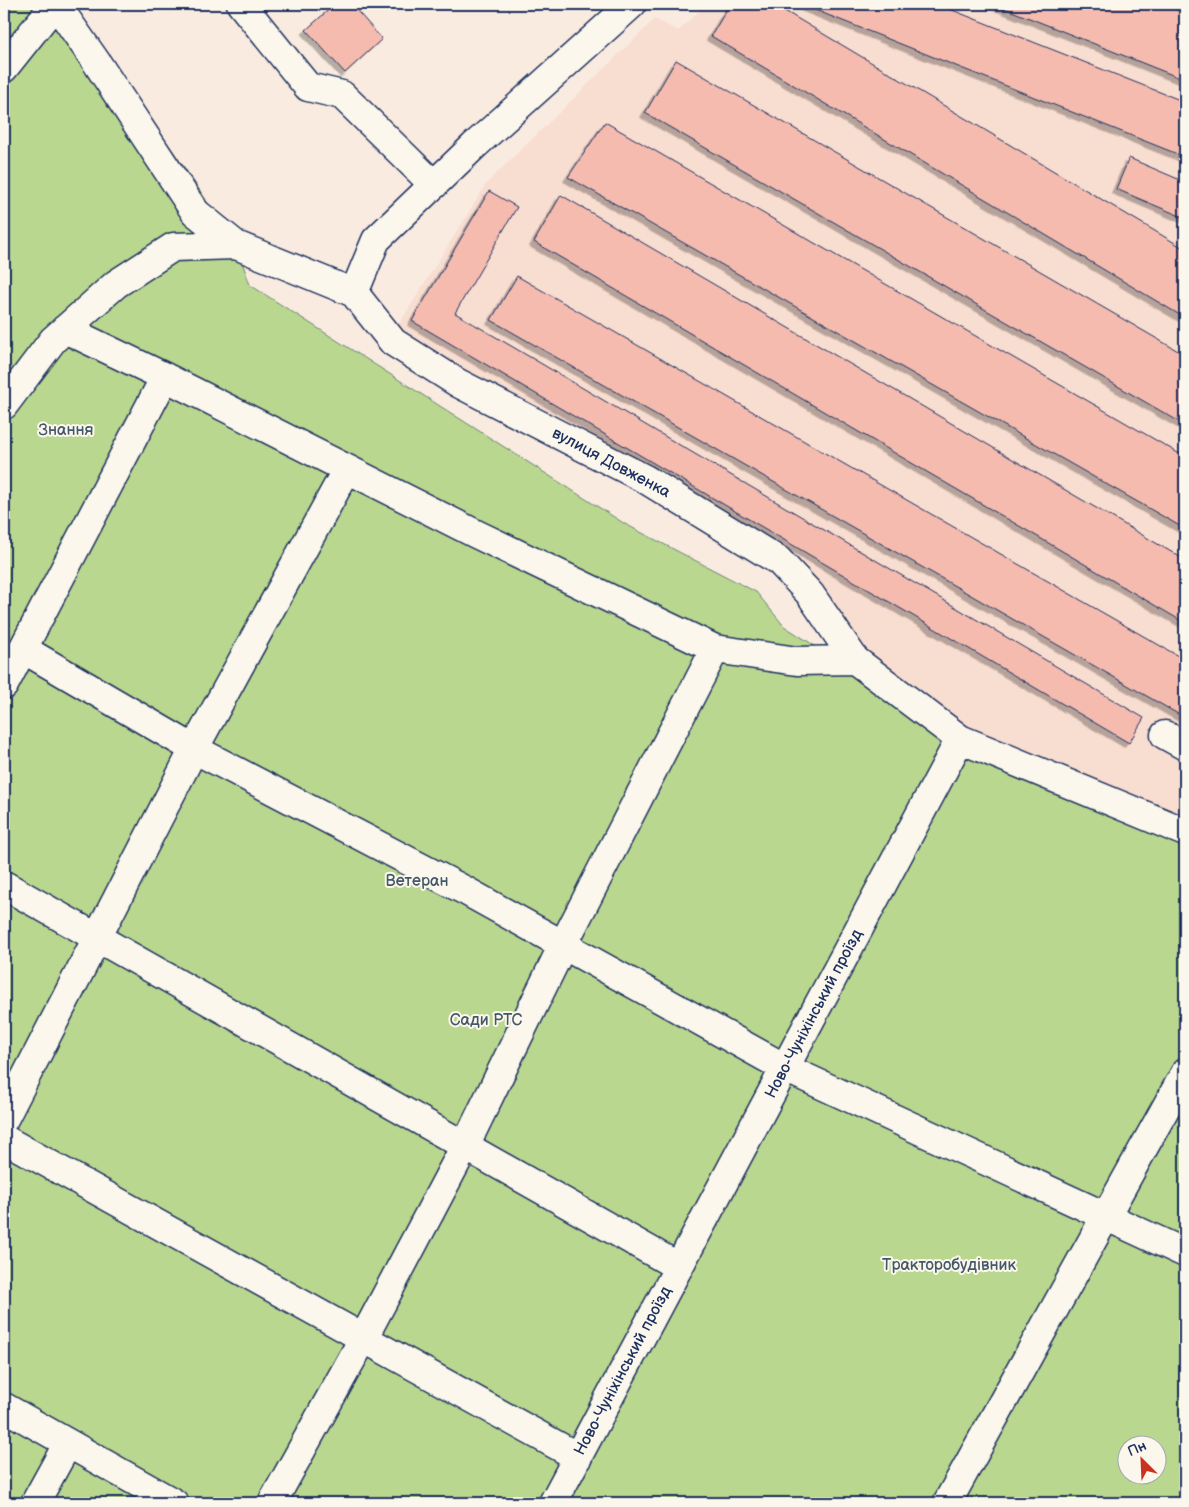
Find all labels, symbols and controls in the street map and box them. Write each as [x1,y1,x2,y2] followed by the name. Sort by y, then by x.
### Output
[39,421,94,440] park label: Знання
[549,424,674,502] street label: вулиця Довженка
[386,872,448,891] park label: Ветеран
[761,926,867,1102] street label: Ново-Чуніхінський проїзд
[450,1011,523,1030] park label: Сади РТС
[882,1256,1016,1275] park label: Тракторобудівник
[570,1283,676,1459] street label: Ново-Чуніхінський проїзд
[1116,1434,1166,1484] north arrow
[1125,1437,1149,1460] text: Пн

